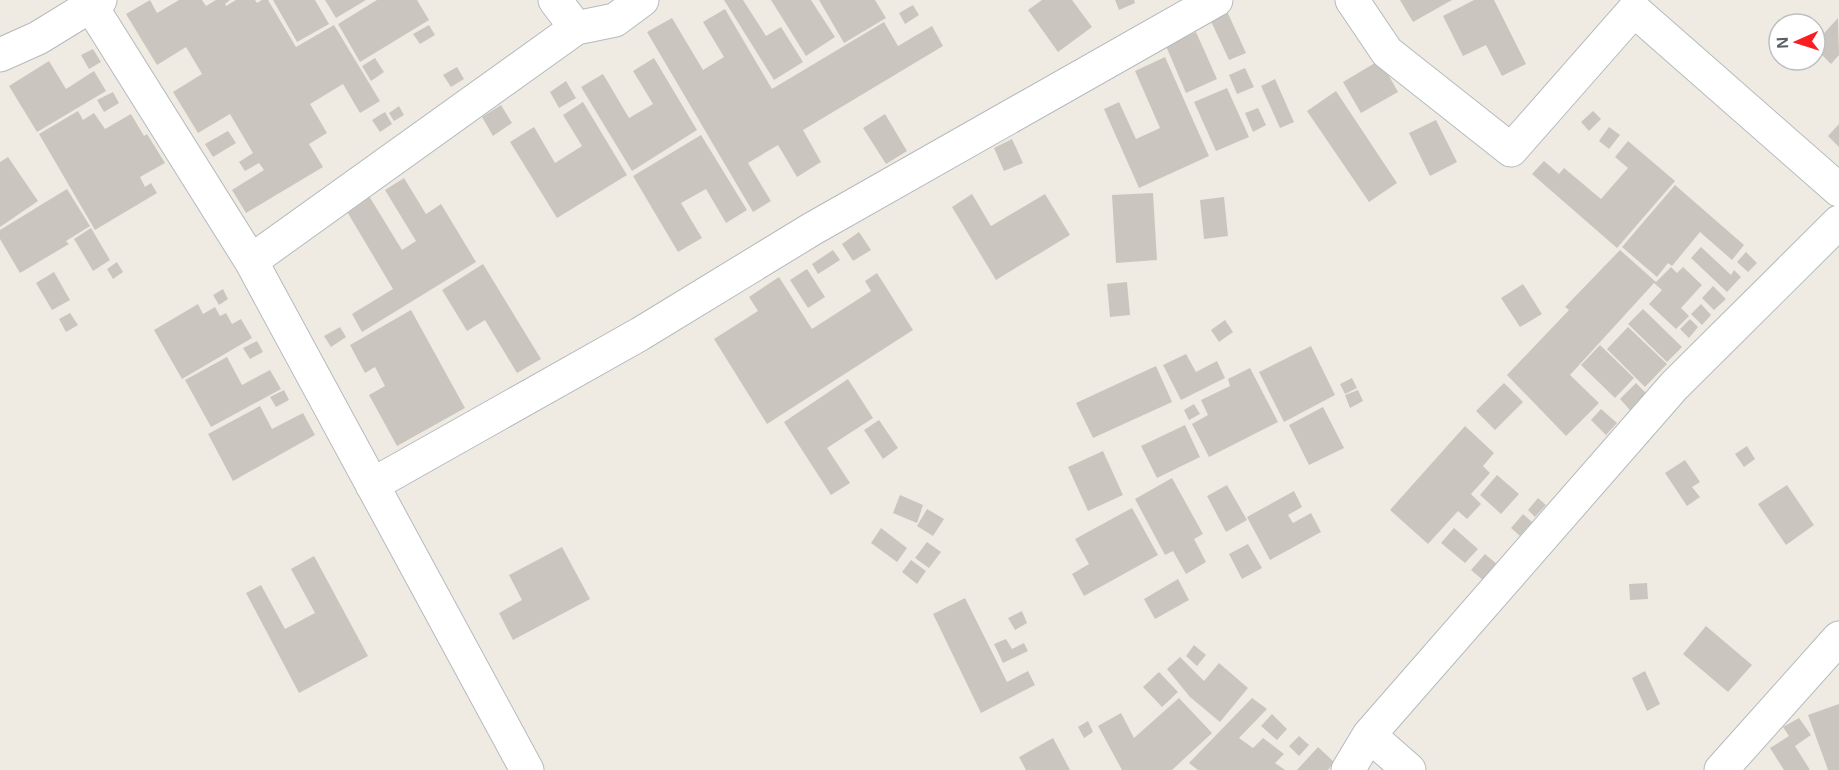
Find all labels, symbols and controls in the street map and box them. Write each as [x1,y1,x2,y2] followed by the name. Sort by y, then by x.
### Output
[1767,12,1827,72] north arrow
[1774,37,1791,49] text: N

